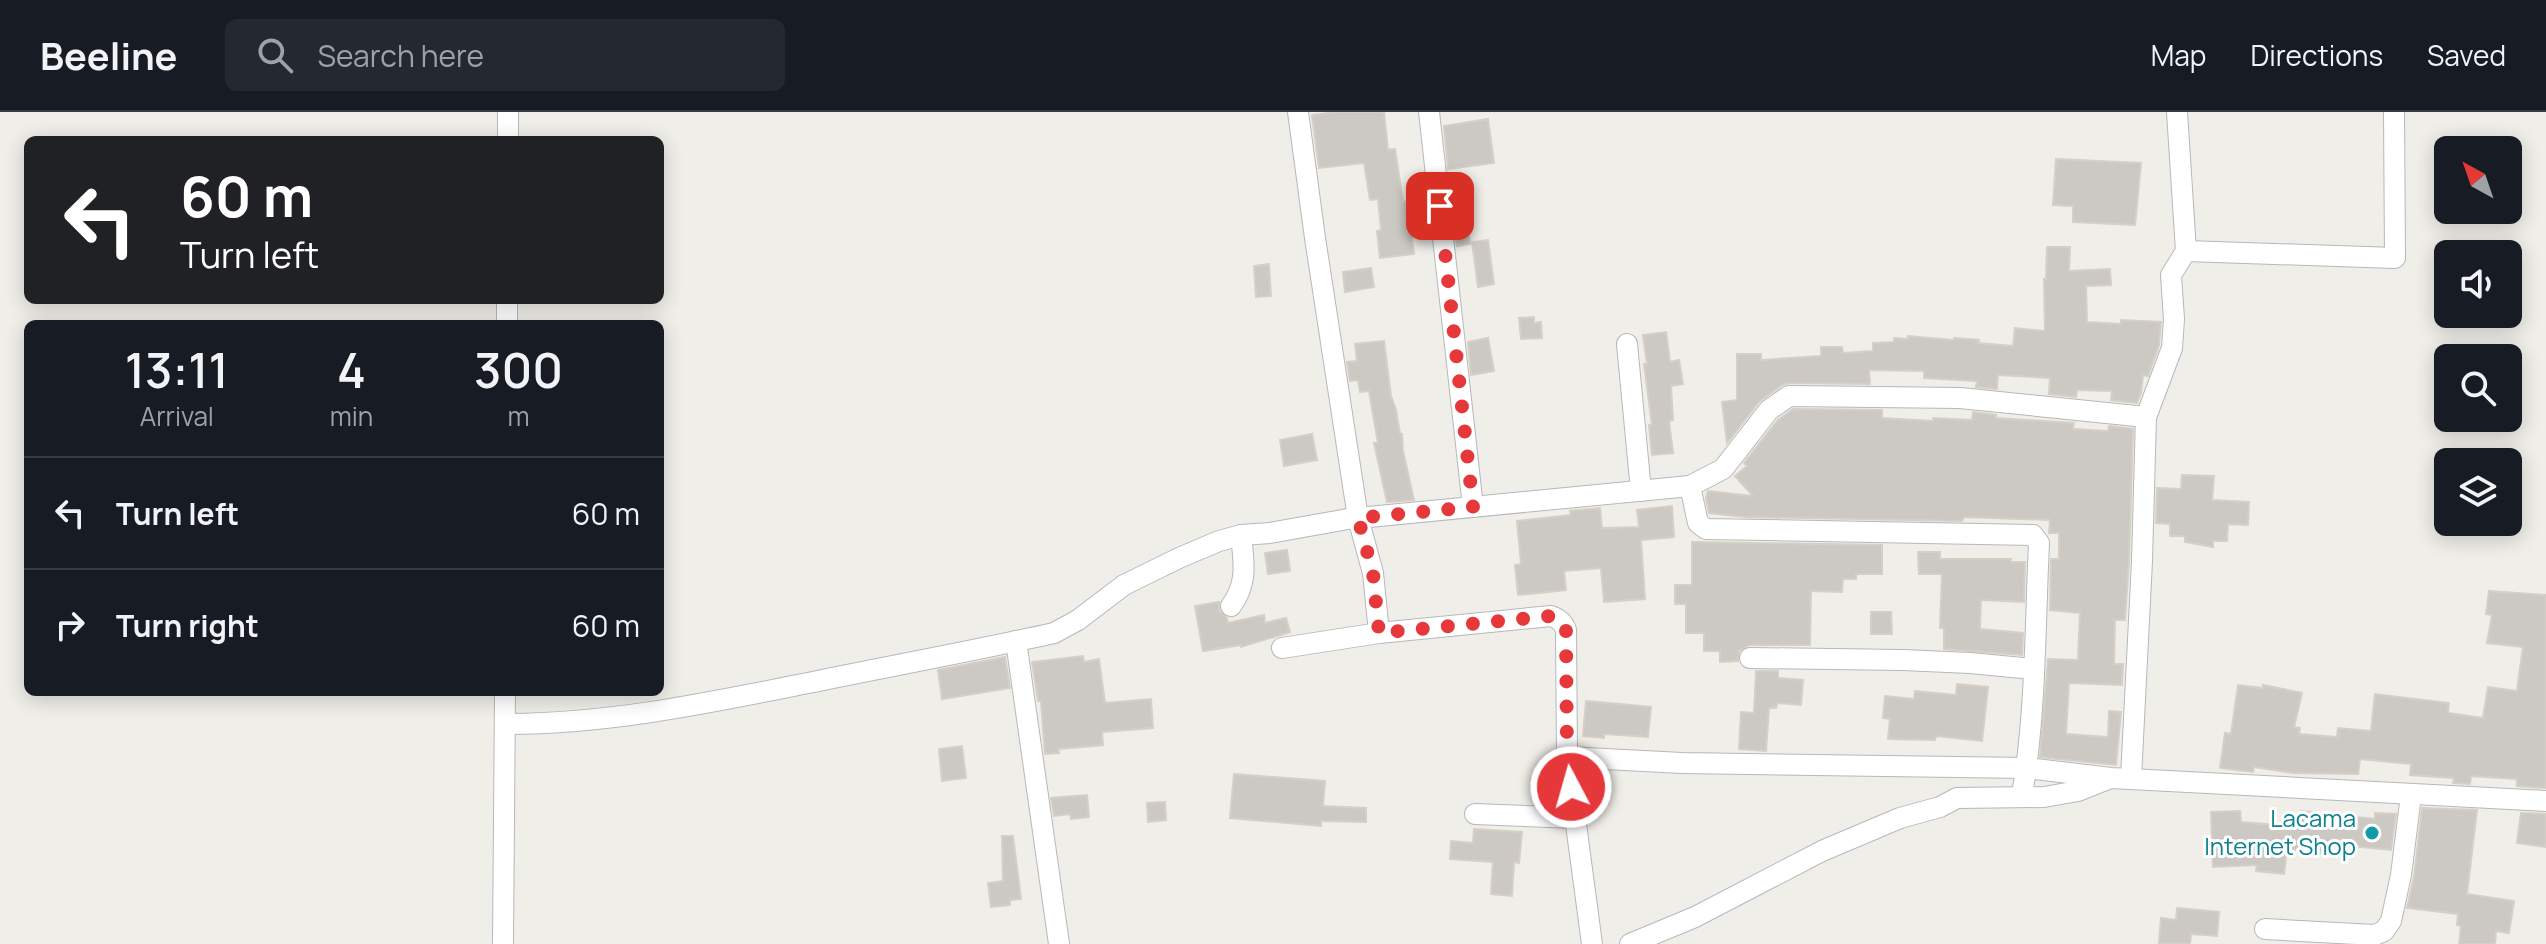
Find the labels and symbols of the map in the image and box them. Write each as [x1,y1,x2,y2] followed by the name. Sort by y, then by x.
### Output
[2434,136,2522,224] north arrow
[1406,172,1474,240] pin
[1529,745,1613,829] position arrow
[2204,801,2356,862] place label: Lacama Internet Shop
[2363,824,2381,842] marker: Lacama Internet Shop

